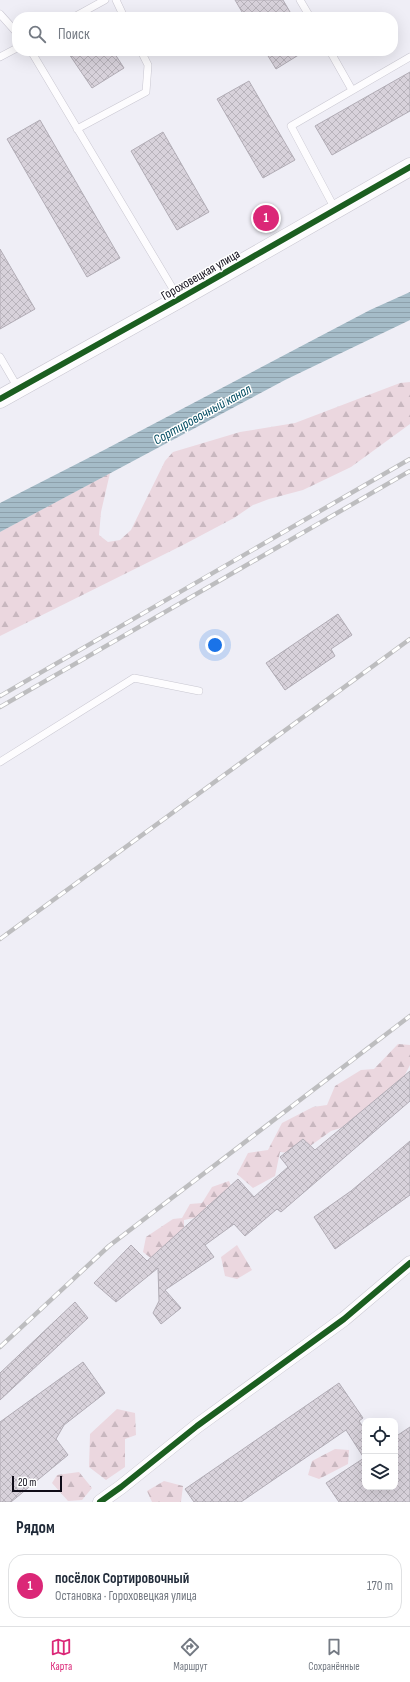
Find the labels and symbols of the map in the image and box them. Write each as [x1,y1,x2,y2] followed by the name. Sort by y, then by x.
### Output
[253,203,279,233] pin: 1
[158,246,243,304] street label: Гороховецкая улица
[150,380,255,448] water label: Сортировочный канал
[205,635,225,655] your location
[12,1474,62,1493] scale bar

